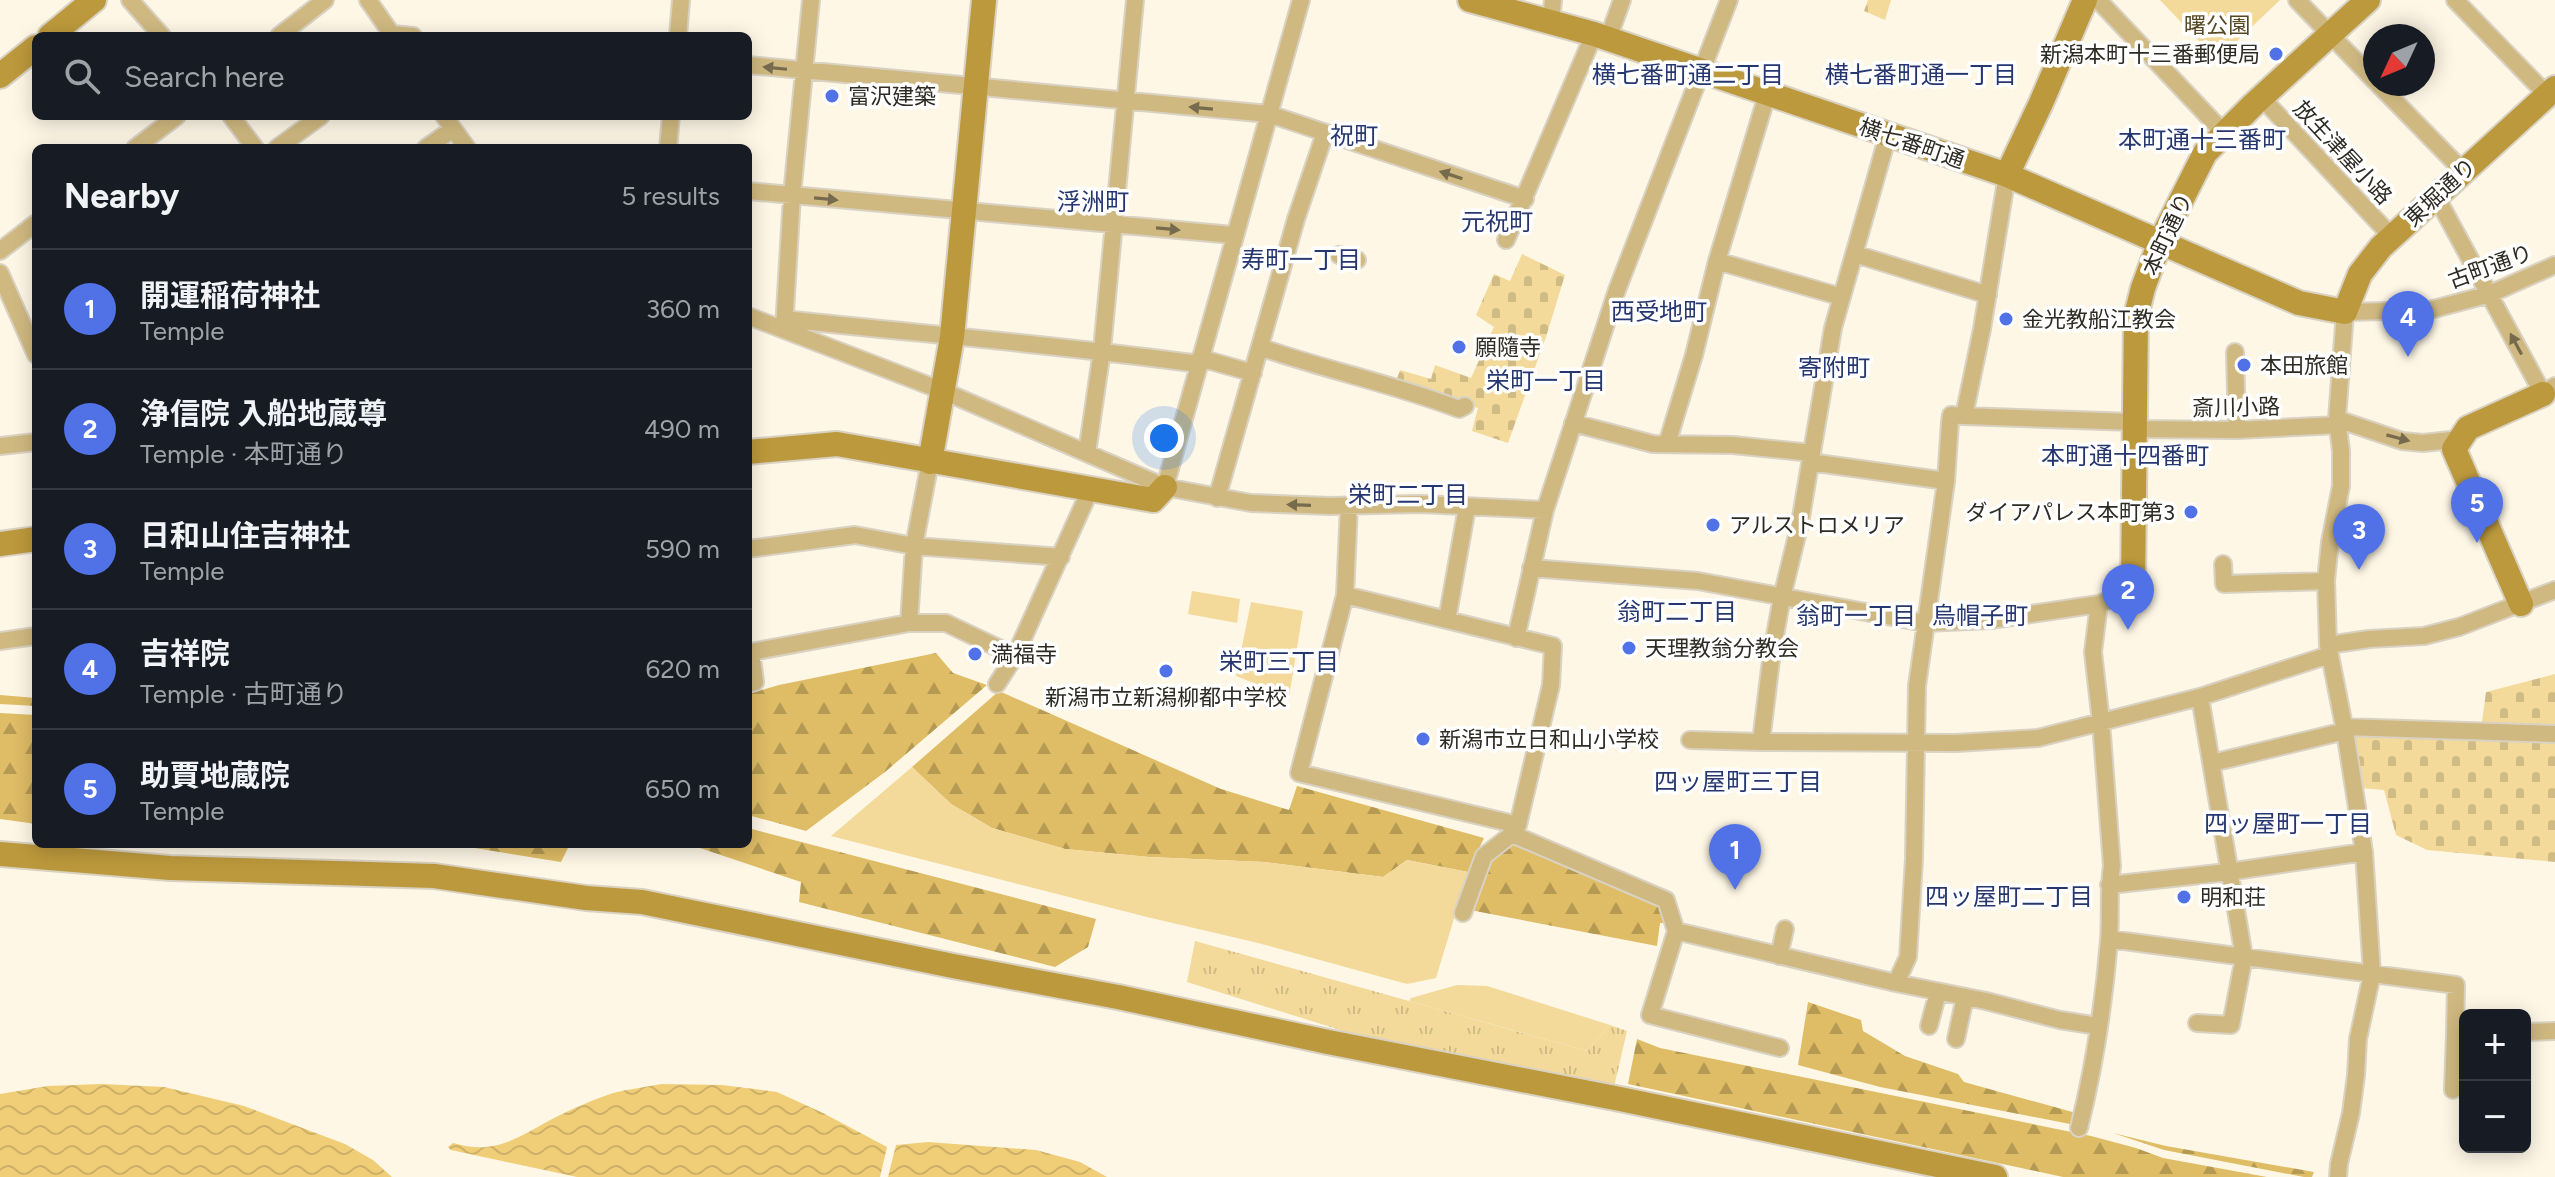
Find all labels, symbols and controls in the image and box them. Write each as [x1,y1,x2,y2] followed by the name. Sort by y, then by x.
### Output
[2184,12,2250,39] park label: 曙公園
[2363,24,2435,96] north arrow
[32,32,752,120] search box
[2040,41,2260,68] place label: 新潟本町十三番郵便局
[2267,45,2285,63] marker: 新潟本町十三番郵便局
[60,54,104,98] icon: search
[124,58,284,95] text: Search here
[1592,60,1784,89] district label: 横七番町通二丁目
[1825,60,2017,89] district label: 横七番町通一丁目
[762,61,787,74] one-way arrow
[848,83,936,110] place label: 富沢建築
[823,87,841,105] marker: 富沢建築
[2288,95,2398,210] street label: 放生津屋小路
[1188,101,1213,114] one-way arrow
[1855,113,1968,174] street label: 横七番町通
[1330,121,1378,150] district label: 祝町
[2118,125,2286,154] district label: 本町通十三番町
[2399,152,2482,232] street label: 東堀通り
[1438,168,1462,180] one-way arrow
[64,176,179,217] text: Nearby
[621,180,720,212] text: 5 results
[1057,187,1129,216] district label: 浮洲町
[2137,189,2198,280] street label: 本町通り
[814,193,839,206] one-way arrow
[1461,207,1533,236] district label: 元祝町
[1156,223,1181,236] one-way arrow
[2444,239,2536,294] street label: 古町通り
[1241,245,1361,274] district label: 寿町一丁目
[140,277,320,314] text: 開運稲荷神社
[2382,291,2434,357] pin: 4
[85,293,95,325] text: 1
[646,293,720,325] text: 360 m
[1611,297,1707,326] district label: 西受地町
[2022,306,2176,333] place label: 金光教船江教会
[1997,310,2015,328] marker: 金光教船江教会
[140,315,224,347] text: Temple
[2510,333,2523,356] one-way arrow
[1475,334,1541,361] place label: 願隨寺
[1450,338,1468,356] marker: 願隨寺
[2260,352,2348,379] place label: 本田旅館
[1798,353,1870,382] district label: 寄附町
[2235,356,2253,374] marker: 本田旅館
[1486,366,1606,395] district label: 栄町一丁目
[2192,393,2280,422] street label: 斎川小路
[140,395,387,432] text: 浄信院 入船地蔵尊
[82,413,98,445] text: 2
[644,413,720,445] text: 490 m
[1144,418,1184,458] your location
[2386,432,2410,445] one-way arrow
[140,438,348,470] text: Temple · 本町通り
[2041,441,2209,470] district label: 本町通十四番町
[2451,477,2503,543] pin: 5
[1348,480,1468,509] district label: 栄町二丁目
[1286,498,1311,511] one-way arrow
[1965,499,2175,526] place label: ダイアパレス本町第3
[2182,503,2200,521] marker: ダイアパレス本町第3
[2333,504,2385,570] pin: 3
[1729,512,1905,539] place label: アルストロメリア
[1704,516,1722,534] marker: アルストロメリア
[140,517,350,554] text: 日和山住吉神社
[83,533,97,565] text: 3
[645,533,720,565] text: 590 m
[140,555,224,587] text: Temple
[2102,564,2154,630] pin: 2
[1617,597,1737,626] district label: 翁町二丁目
[1796,601,1916,630] district label: 翁町一丁目
[1932,601,2028,630] district label: 烏帽子町
[140,635,230,672] text: 吉祥院
[1645,635,1799,662] place label: 天理教翁分教会
[1620,639,1638,657] marker: 天理教翁分教会
[991,641,1057,668] place label: 満福寺
[966,645,984,663] marker: 満福寺
[1219,647,1339,676] district label: 栄町三丁目
[82,653,98,685] text: 4
[646,653,720,685] text: 620 m
[1157,662,1175,680] marker: 新潟市立新潟柳都中学校
[140,678,348,710] text: Temple · 古町通り
[1045,684,1287,711] place label: 新潟市立新潟柳都中学校
[1439,726,1659,753] place label: 新潟市立日和山小学校
[1414,730,1432,748] marker: 新潟市立日和山小学校
[140,757,290,794] text: 助賈地蔵院
[1654,767,1822,796] district label: 四ッ屋町三丁目
[82,773,98,805] text: 5
[645,773,720,805] text: 650 m
[140,795,224,827] text: Temple
[2204,809,2372,838] district label: 四ッ屋町一丁目
[1709,824,1761,890] pin: 1
[1925,882,2093,911] district label: 四ッ屋町二丁目
[2200,884,2266,911] place label: 明和荘
[2175,888,2193,906] marker: 明和荘
[2459,1009,2531,1153] map controls
[2459,1009,2531,1081] button: +
[2459,1081,2531,1153] button: −

